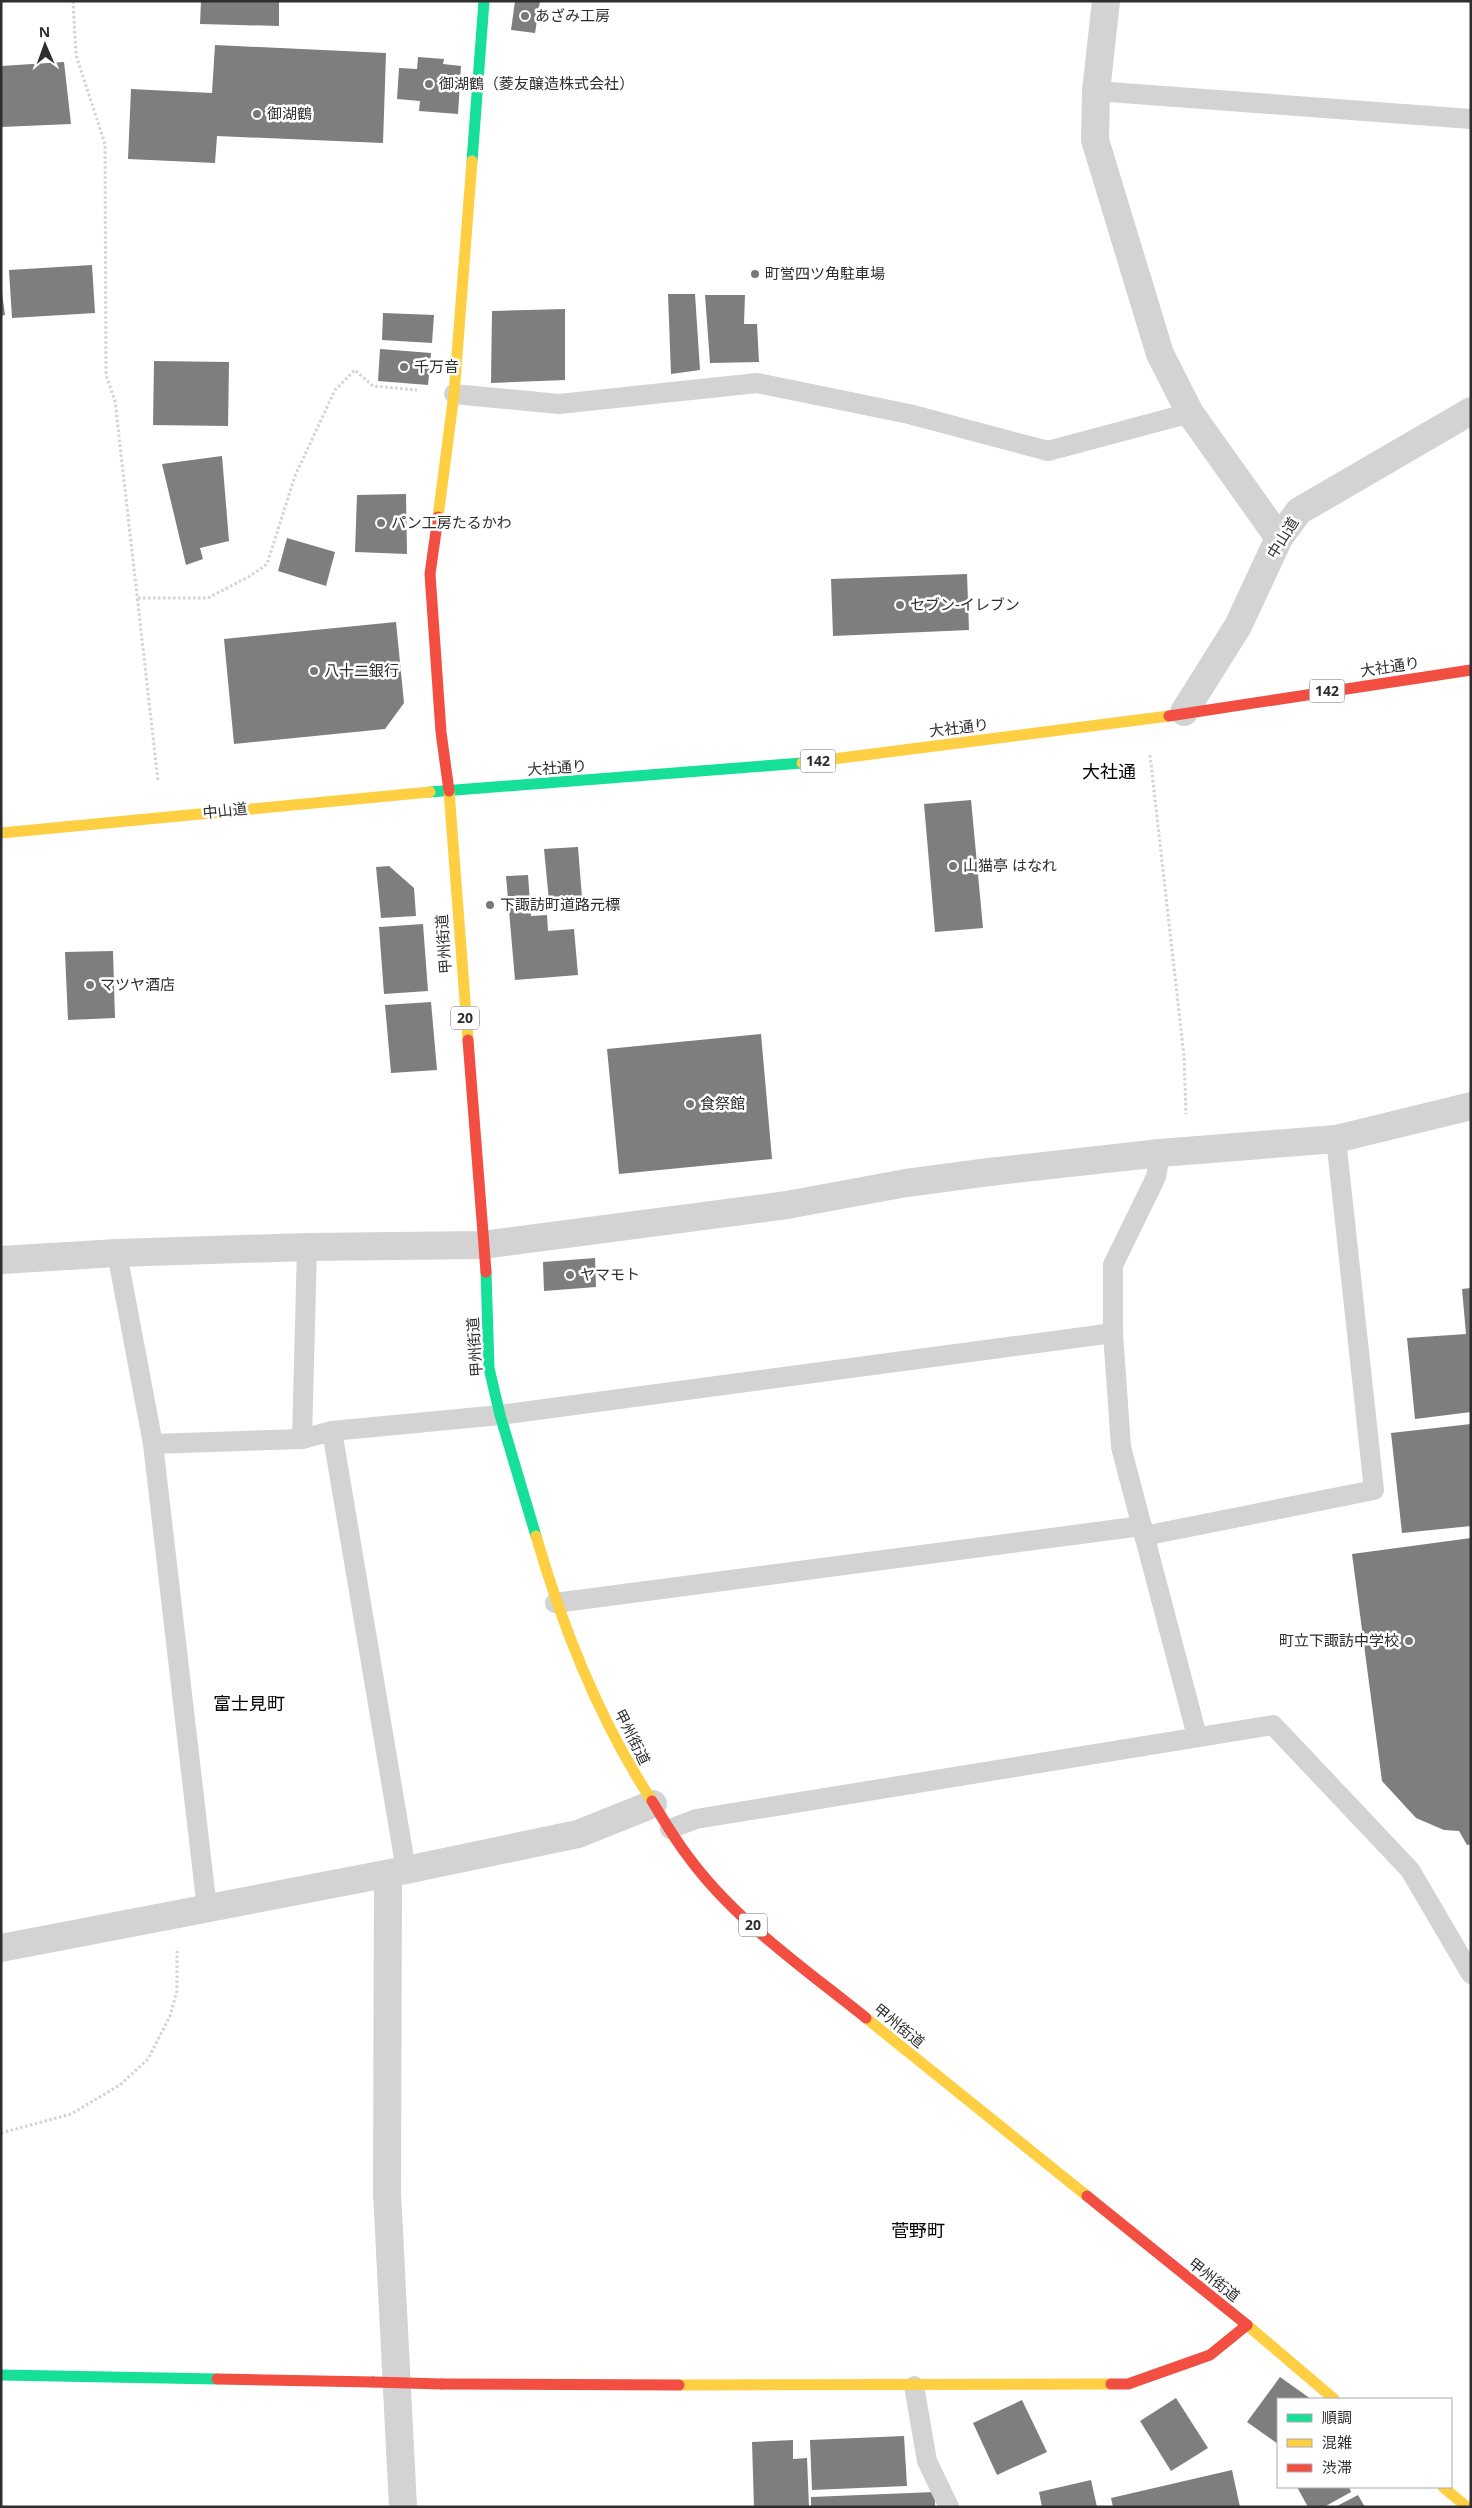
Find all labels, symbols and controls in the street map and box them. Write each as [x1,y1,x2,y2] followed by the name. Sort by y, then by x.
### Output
[535,5,610,25] place label: あざみ工房
[519,10,531,22] marker: あざみ工房
[20,20,70,70] north arrow
[39,22,51,41] text: N
[439,73,634,93] place label: 御湖鶴（菱友醸造株式会社）
[423,78,435,90] marker: 御湖鶴（菱友醸造株式会社）
[267,103,312,123] place label: 御湖鶴
[251,108,263,120] marker: 御湖鶴
[765,263,885,283] place label: 町営四ツ角駐車場
[749,268,761,280] marker: 町営四ツ角駐車場
[414,356,459,376] place label: 千万音
[398,361,410,373] marker: 千万音
[391,512,512,532] place label: パン工房たるかわ
[1262,513,1303,562] street label: 中山道
[375,517,387,529] marker: パン工房たるかわ
[910,594,1020,614] place label: セブン-イレブン
[894,599,906,611] marker: セブン-イレブン
[1359,652,1421,680] street label: 大社通り
[324,660,399,680] place label: 八十二銀行
[308,665,320,677] marker: 八十二銀行
[1310,679,1344,702] road number: 142
[928,713,990,741] street label: 大社通り
[800,749,836,772] road number: 142
[526,755,588,779] street label: 大社通り
[1082,759,1136,783] district label: 大社通
[201,798,248,822] street label: 中山道
[963,855,1057,875] place label: 山猫亭 はなれ
[947,860,959,872] marker: 山猫亭 はなれ
[500,894,620,914] place label: 下諏訪町道路元標
[484,899,496,911] marker: 下諏訪町道路元標
[431,913,455,975] street label: 甲州街道
[100,974,175,994] place label: マツヤ酒店
[84,979,96,991] marker: マツヤ酒店
[451,1006,479,1030] road number: 20
[700,1093,745,1113] place label: 食祭館
[684,1098,696,1110] marker: 食祭館
[580,1264,640,1284] place label: ヤマモト
[564,1269,576,1281] marker: ヤマモト
[462,1316,486,1378] street label: 甲州街道
[1279,1630,1399,1650] place label: 町立下諏訪中学校
[1403,1635,1415,1647] marker: 町立下諏訪中学校
[213,1691,285,1715] district label: 富士見町
[610,1705,655,1768] street label: 甲州街道
[739,1914,767,1936] road number: 20
[870,1999,929,2052] street label: 甲州街道
[891,2218,945,2242] district label: 菅野町
[1185,2253,1244,2306] street label: 甲州街道
[1277,2398,1452,2488] legend
[1322,2407,1352,2427] text: 順調
[1322,2432,1352,2452] text: 混雑
[1322,2457,1352,2477] text: 渋滞

